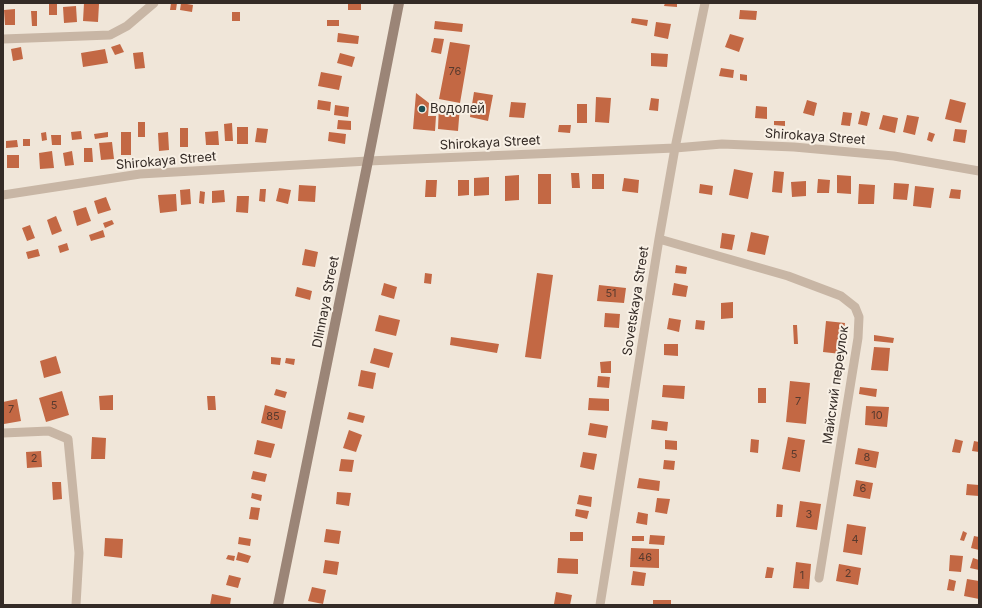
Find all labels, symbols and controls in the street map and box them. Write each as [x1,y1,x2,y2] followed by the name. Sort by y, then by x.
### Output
[449,65,461,79] house number: 76
[430,101,485,117] place label: Водолей
[417,104,427,114] marker: Водолей
[764,126,866,148] street label: Shirokaya Street
[439,133,541,153] street label: Shirokaya Street
[115,149,217,173] street label: Shirokaya Street
[620,245,652,357] street label: Sovetskaya Street
[309,255,343,349] street label: Dlinnaya Street
[605,287,617,301] house number: 51
[820,325,852,445] street label: Майский переулок
[795,395,801,409] house number: 7
[51,399,57,413] house number: 5
[8,403,14,417] house number: 7
[871,409,883,423] house number: 10
[266,410,280,424] house number: 85
[791,448,797,462] house number: 5
[864,451,870,465] house number: 8
[31,452,37,466] house number: 2
[860,482,866,496] house number: 6
[806,508,812,522] house number: 3
[851,533,859,547] house number: 4
[638,551,652,565] house number: 46
[845,567,851,581] house number: 2
[800,569,804,583] house number: 1

